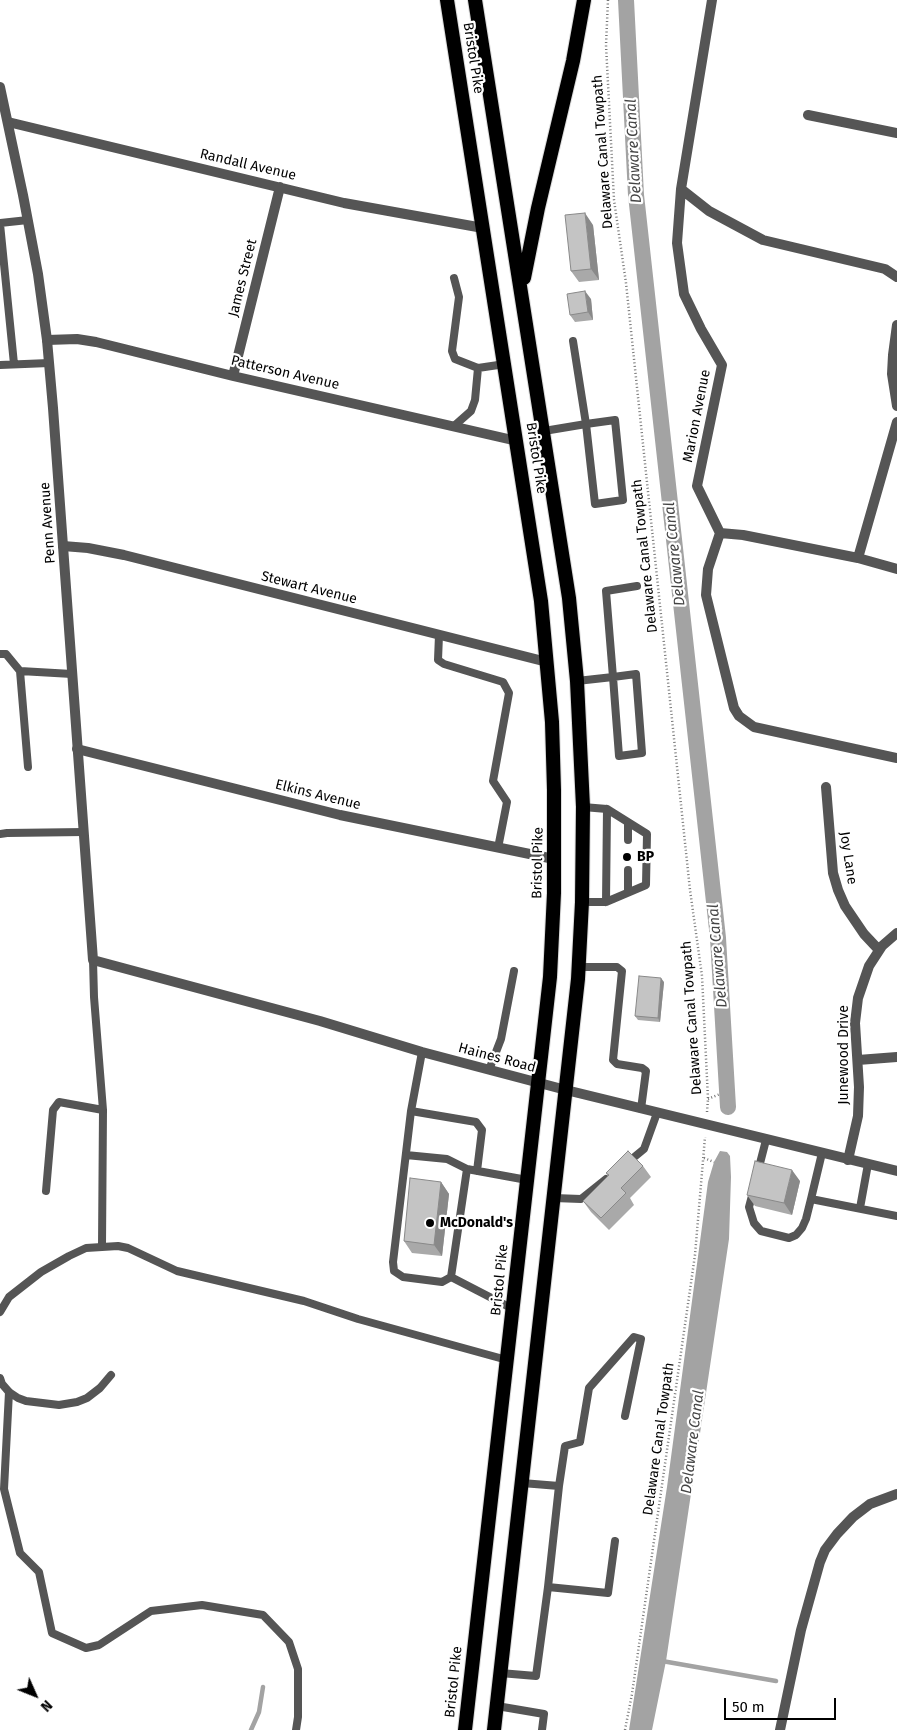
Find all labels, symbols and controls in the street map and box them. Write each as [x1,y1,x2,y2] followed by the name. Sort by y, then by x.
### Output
[459,21,487,95] street label: Bristol Pike
[589,74,617,230] street label: Delaware Canal Towpath
[622,98,646,204] water label: Delaware Canal
[198,146,298,184] street label: Randall Avenue
[225,237,261,319] street label: James Street
[229,352,341,394] street label: Patterson Avenue
[680,368,714,464] street label: Marion Avenue
[522,421,550,495] street label: Bristol Pike
[629,478,661,634] street label: Delaware Canal Towpath
[37,482,59,564] street label: Penn Avenue
[661,501,689,607] water label: Delaware Canal
[259,568,359,608] street label: Stewart Avenue
[274,776,362,814] street label: Elkins Avenue
[529,827,547,899] street label: Bristol Pike
[836,830,860,886] street label: Joy Lane
[637,849,654,865] place label: BP
[621,851,633,863] marker: BP
[704,903,732,1009] water label: Delaware Canal
[678,940,706,1096] street label: Delaware Canal Towpath
[836,1005,852,1105] street label: Junewood Drive
[456,1040,538,1076] street label: Haines Road
[440,1215,513,1231] place label: McDonald's
[424,1217,436,1229] marker: McDonald's
[488,1243,512,1317] street label: Bristol Pike
[640,1361,678,1517] street label: Delaware Canal Towpath
[678,1389,708,1495] water label: Delaware Canal
[442,1645,466,1719] street label: Bristol Pike
[10,1670,60,1720] north arrow
[727,1688,840,1720] scale bar
[37,1697,55,1715] text: N
[732,1698,765,1716] text: 50 m

